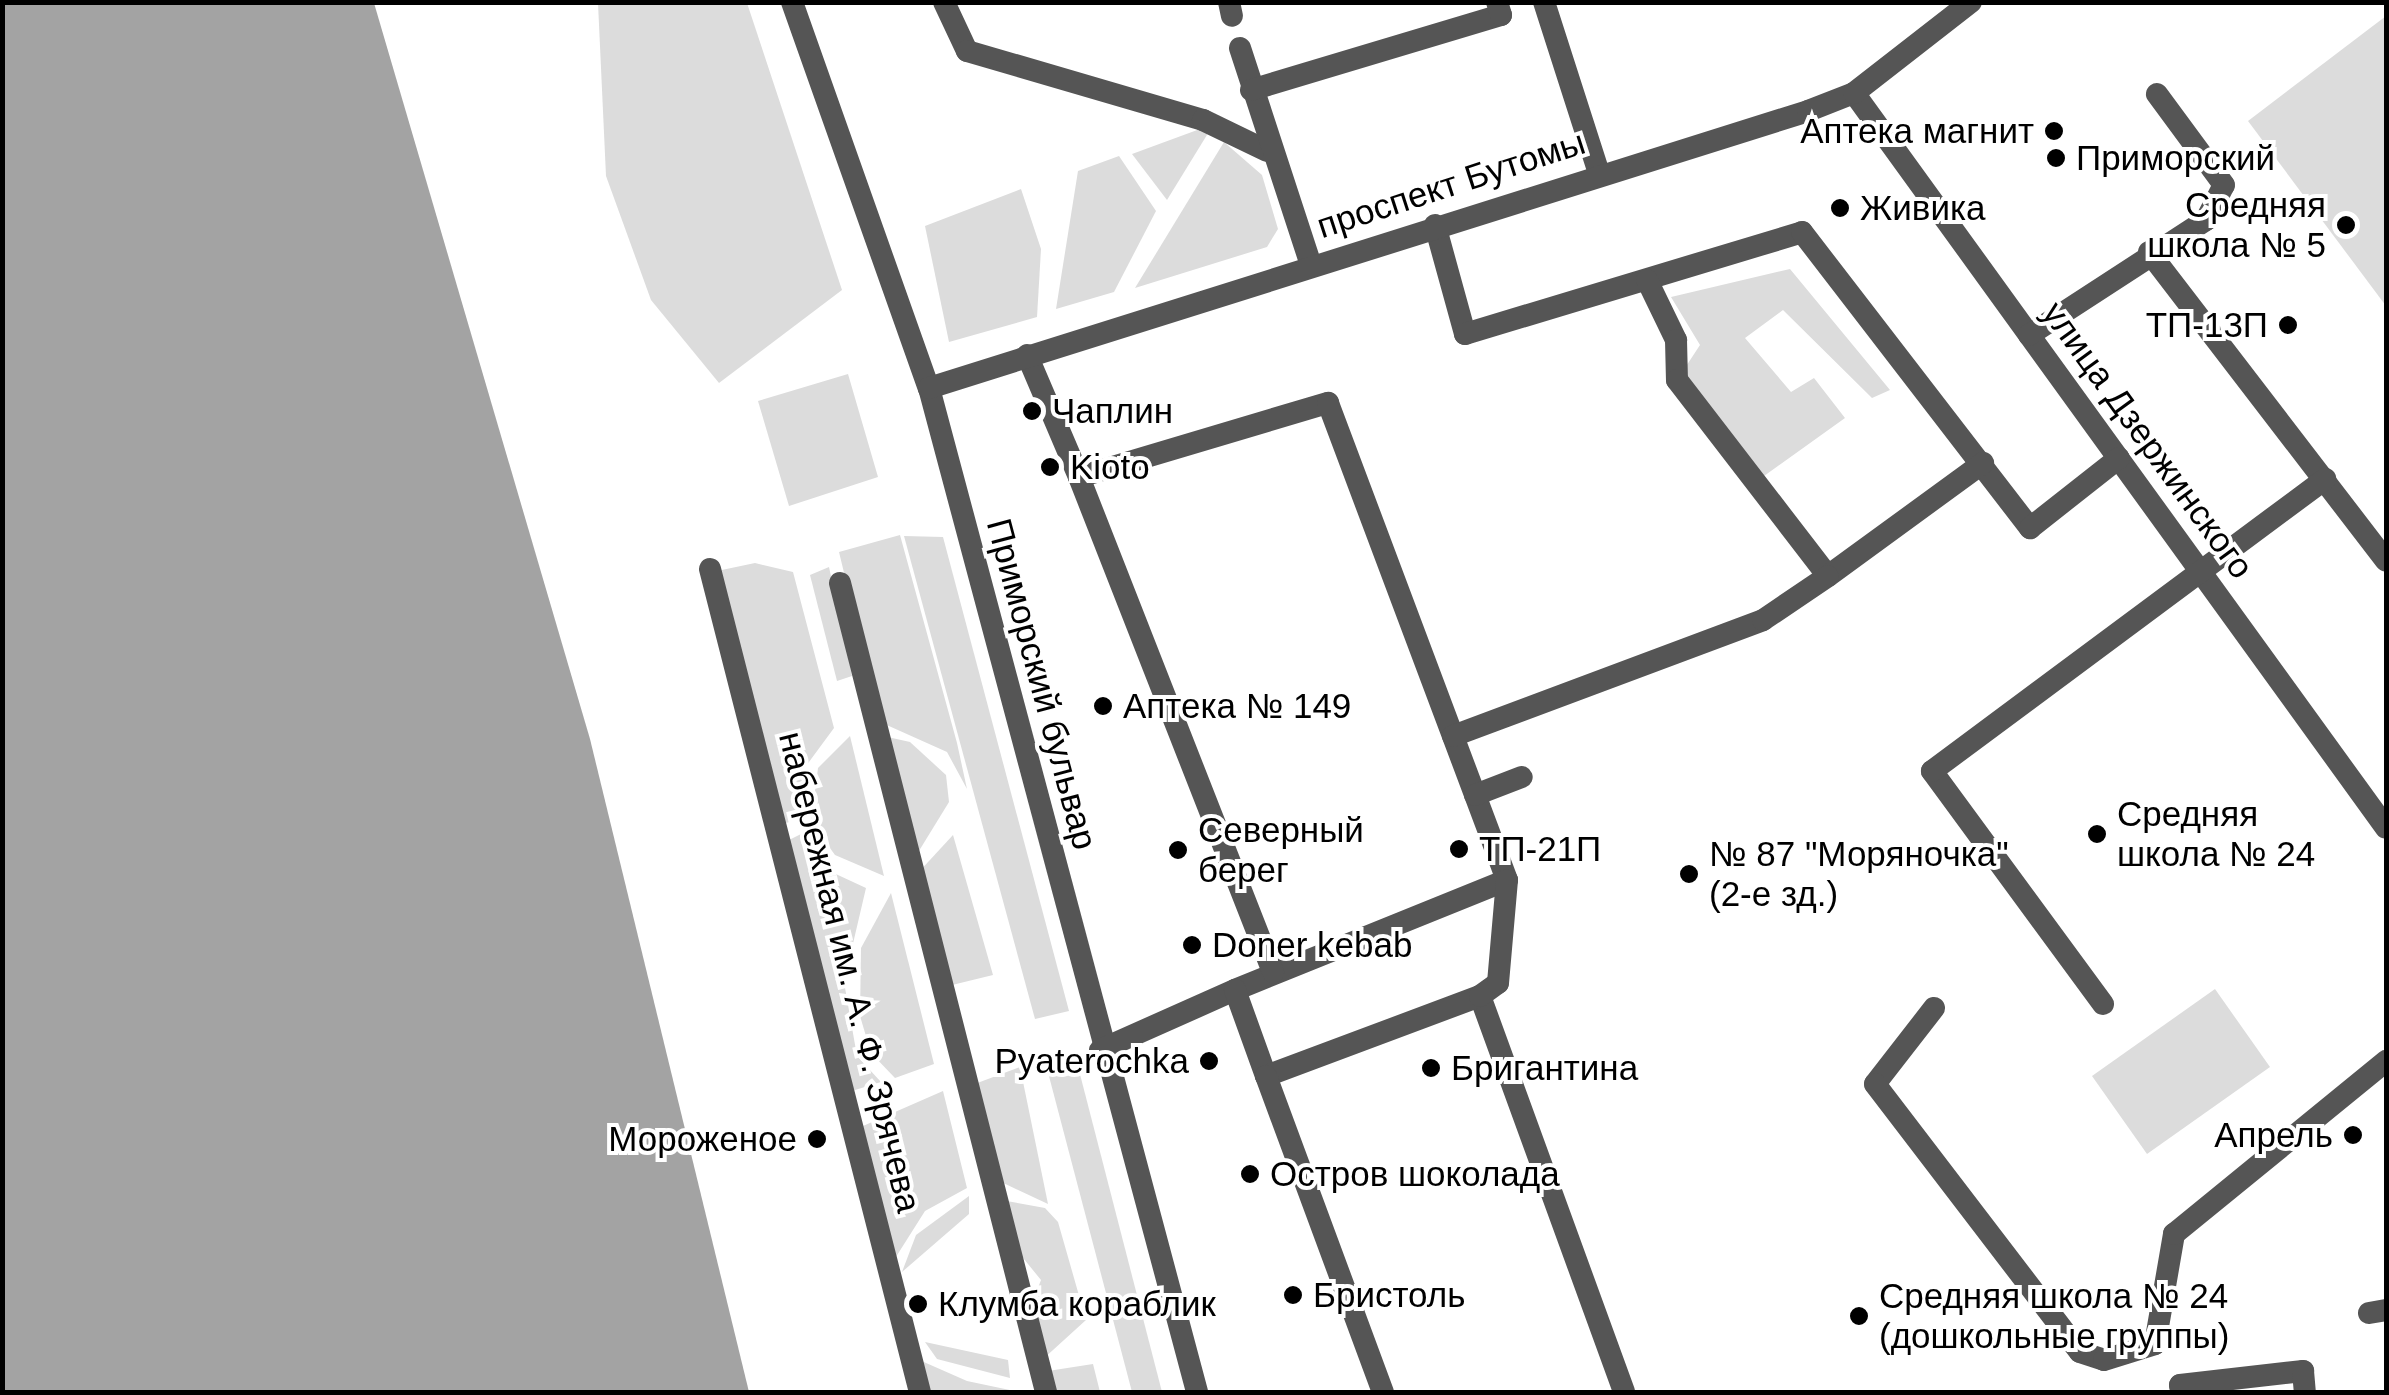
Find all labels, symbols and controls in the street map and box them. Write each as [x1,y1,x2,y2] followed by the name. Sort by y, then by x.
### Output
[1800,110,2034,152] place label: Аптека магнит
[2043,120,2065,142] marker: Аптека магнит
[1312,121,1590,247] street label: проспект Бутомы
[2076,137,2275,179] place label: Приморский
[2045,147,2067,169] marker: Приморский
[2147,184,2326,266] place label: Средняя школа № 5
[1860,187,1986,229] place label: Живика
[1829,197,1851,219] marker: Живика
[2335,214,2357,236] marker: Средняя школа № 5
[2033,293,2263,587] street label: улица Дзержинского
[2146,304,2268,346] place label: ТП-13П
[2277,314,2299,336] marker: ТП-13П
[1052,390,1173,432] place label: Чаплин
[1021,400,1043,422] marker: Чаплин
[1070,446,1150,488] place label: Kioto
[1039,456,1061,478] marker: Kioto
[978,514,1106,854] street label: Приморский бульвар
[1123,685,1351,727] place label: Аптека № 149
[1092,695,1114,717] marker: Аптека № 149
[770,727,930,1217] street label: набережная им. А. Ф. Зрячева
[2117,793,2315,875] place label: Средняя школа № 24
[1198,809,1364,891] place label: Северный берег
[2086,823,2108,845] marker: Средняя школа № 24
[1479,828,1601,870] place label: ТП-21П
[1709,833,2009,915] place label: № 87 "Моряночка" (2-е зд.)
[1448,838,1470,860] marker: ТП-21П
[1167,839,1189,861] marker: Северный берег
[1678,863,1700,885] marker: № 87 "Моряночка" (2-е зд.)
[1212,924,1412,966] place label: Doner kebab
[1181,934,1203,956] marker: Doner kebab
[994,1040,1189,1082] place label: Pyaterochka
[1451,1047,1638,1089] place label: Бригантина
[1198,1050,1220,1072] marker: Pyaterochka
[1420,1057,1442,1079] marker: Бригантина
[2214,1114,2333,1156] place label: Апрель
[608,1118,797,1160] place label: Мороженое
[2342,1124,2364,1146] marker: Апрель
[806,1128,828,1150] marker: Мороженое
[1270,1153,1560,1195] place label: Остров шоколада
[1239,1163,1261,1185] marker: Остров шоколада
[1313,1274,1465,1316] place label: Бристоль
[1879,1275,2229,1357] place label: Средняя школа № 24 (дошкольные группы)
[938,1283,1216,1325] place label: Клумба кораблик
[1282,1284,1304,1306] marker: Бристоль
[907,1293,929,1315] marker: Клумба кораблик
[1848,1305,1870,1327] marker: Средняя школа № 24 (дошкольные группы)

